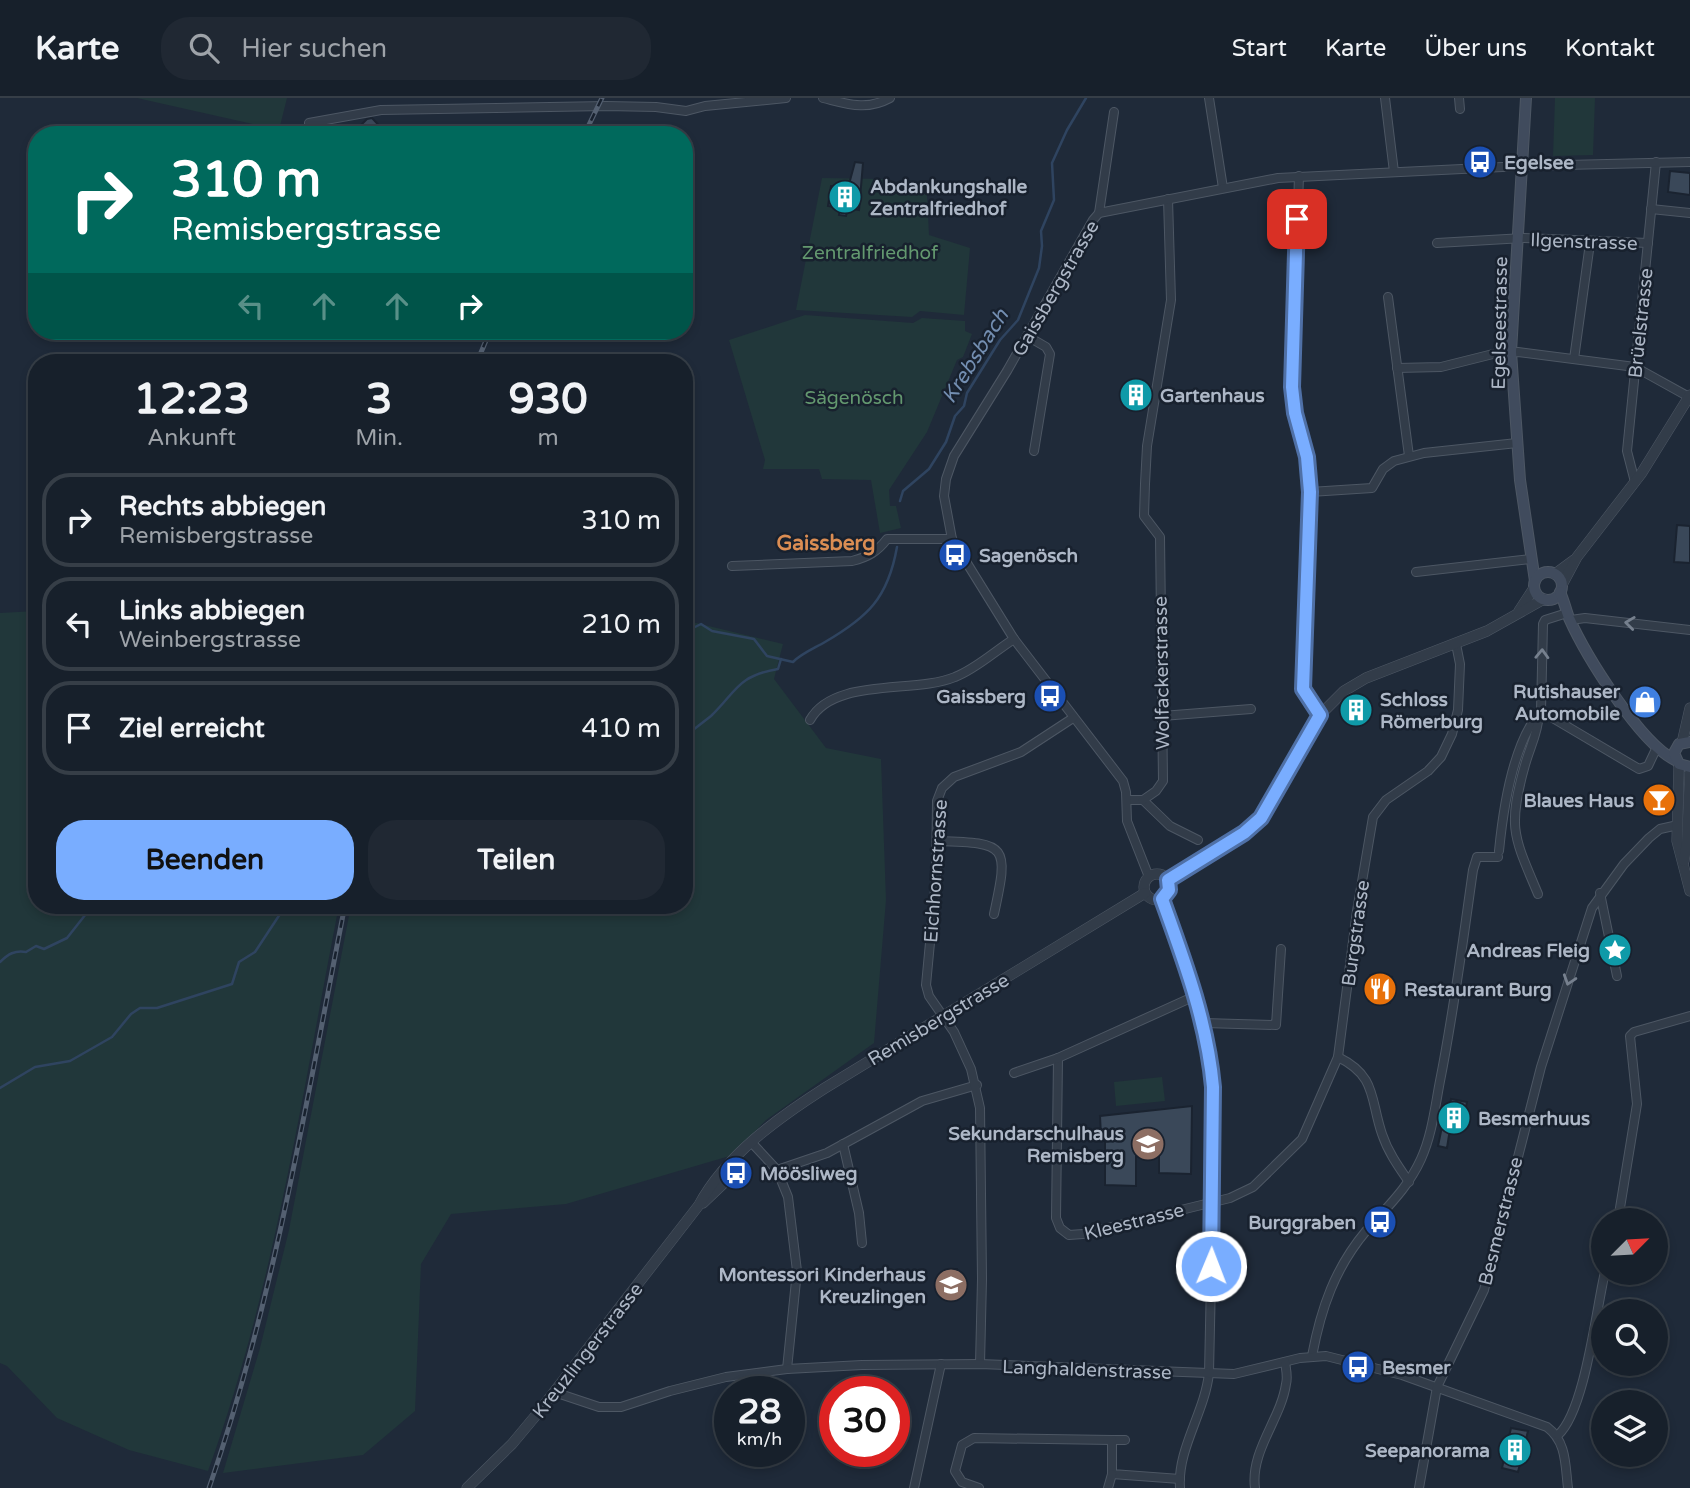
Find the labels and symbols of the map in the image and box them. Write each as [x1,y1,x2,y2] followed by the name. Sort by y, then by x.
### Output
[1461,143,1499,181] bus stop icon: Egelsee
[1504,152,1574,175] place label: Egelsee
[870,176,1028,220] place label: Abdankungshalle Zentralfriedhof
[826,178,864,216] building icon: Abdankungshalle Zentralfriedhof
[1267,189,1327,249] pin
[1008,217,1104,360] street label: Gaissbergstrasse
[1530,229,1638,255] street label: Ilgenstrasse
[802,242,939,264] park label: Zentralfriedhof
[1488,256,1512,390] street label: Egelseestrasse
[1624,267,1658,379] street label: Brüelstrasse
[937,304,1015,408] water label: Krebsbach
[1117,376,1155,414] building icon: Gartenhaus
[1160,385,1265,407] place label: Gartenhaus
[804,387,904,409] park label: Sägenösch
[776,531,876,556] district label: Gaissberg
[936,536,974,574] bus stop icon: Sagenösch
[979,545,1078,568] place label: Sagenösch
[1150,596,1174,750] street label: Wolfackerstrasse
[1624,616,1636,631] one-way arrow
[1534,648,1549,659] one-way arrow
[1031,677,1069,715] bus stop icon: Gaissberg
[1513,681,1621,725] place label: Rutishauser Automobile
[1626,683,1664,721] shop icon: Rutishauser Automobile
[936,686,1026,709] place label: Gaissberg
[1380,689,1483,734] place label: Schloss Römerburg
[1337,691,1375,729] building icon: Schloss Römerburg
[1640,781,1678,819] bar icon: Blaues Haus
[1524,790,1634,812] place label: Blaues Haus
[920,799,952,944] street label: Eichhornstrasse
[1338,879,1374,988] street label: Burgstrasse
[1596,931,1634,969] place icon: Andreas Fleig
[1466,940,1590,963] place label: Andreas Fleig
[864,969,1013,1071] street label: Remisbergstrasse
[1361,970,1399,1008] restaurant icon: Restaurant Burg
[1563,974,1577,986] one-way arrow
[1404,979,1552,1002] place label: Restaurant Burg
[1435,1099,1473,1137] building icon: Besmerhuus
[1478,1108,1590,1130] place label: Besmerhuus
[948,1123,1124,1168] place label: Sekundarschulhaus Remisberg
[1129,1125,1167,1163] school or university icon: Sekundarschulhaus Remisberg
[717,1154,755,1192] bus stop icon: Möösliweg
[1474,1155,1528,1288] street label: Besmerstrasse
[760,1163,857,1186] place label: Möösliweg
[1082,1199,1187,1245] street label: Kleestrasse
[1361,1203,1399,1241] bus stop icon: Burggraben
[1591,1208,1668,1284] north arrow
[1248,1212,1356,1235] place label: Burggraben
[1174,1229,1248,1303] position arrow
[718,1264,926,1309] place label: Montessori Kinderhaus Kreuzlingen
[932,1266,970,1304] school or university icon: Montessori Kinderhaus Kreuzlingen
[528,1279,648,1423] street label: Kreuzlingerstrasse
[1339,1348,1377,1386] bus stop icon: Besmer
[1002,1356,1172,1384] street label: Langhaldenstrasse
[1382,1357,1451,1379] place label: Besmer
[819,1376,910,1467] speed limit sign: 30
[1496,1431,1534,1469] building icon: Seepanorama
[1365,1440,1490,1463] place label: Seepanorama

